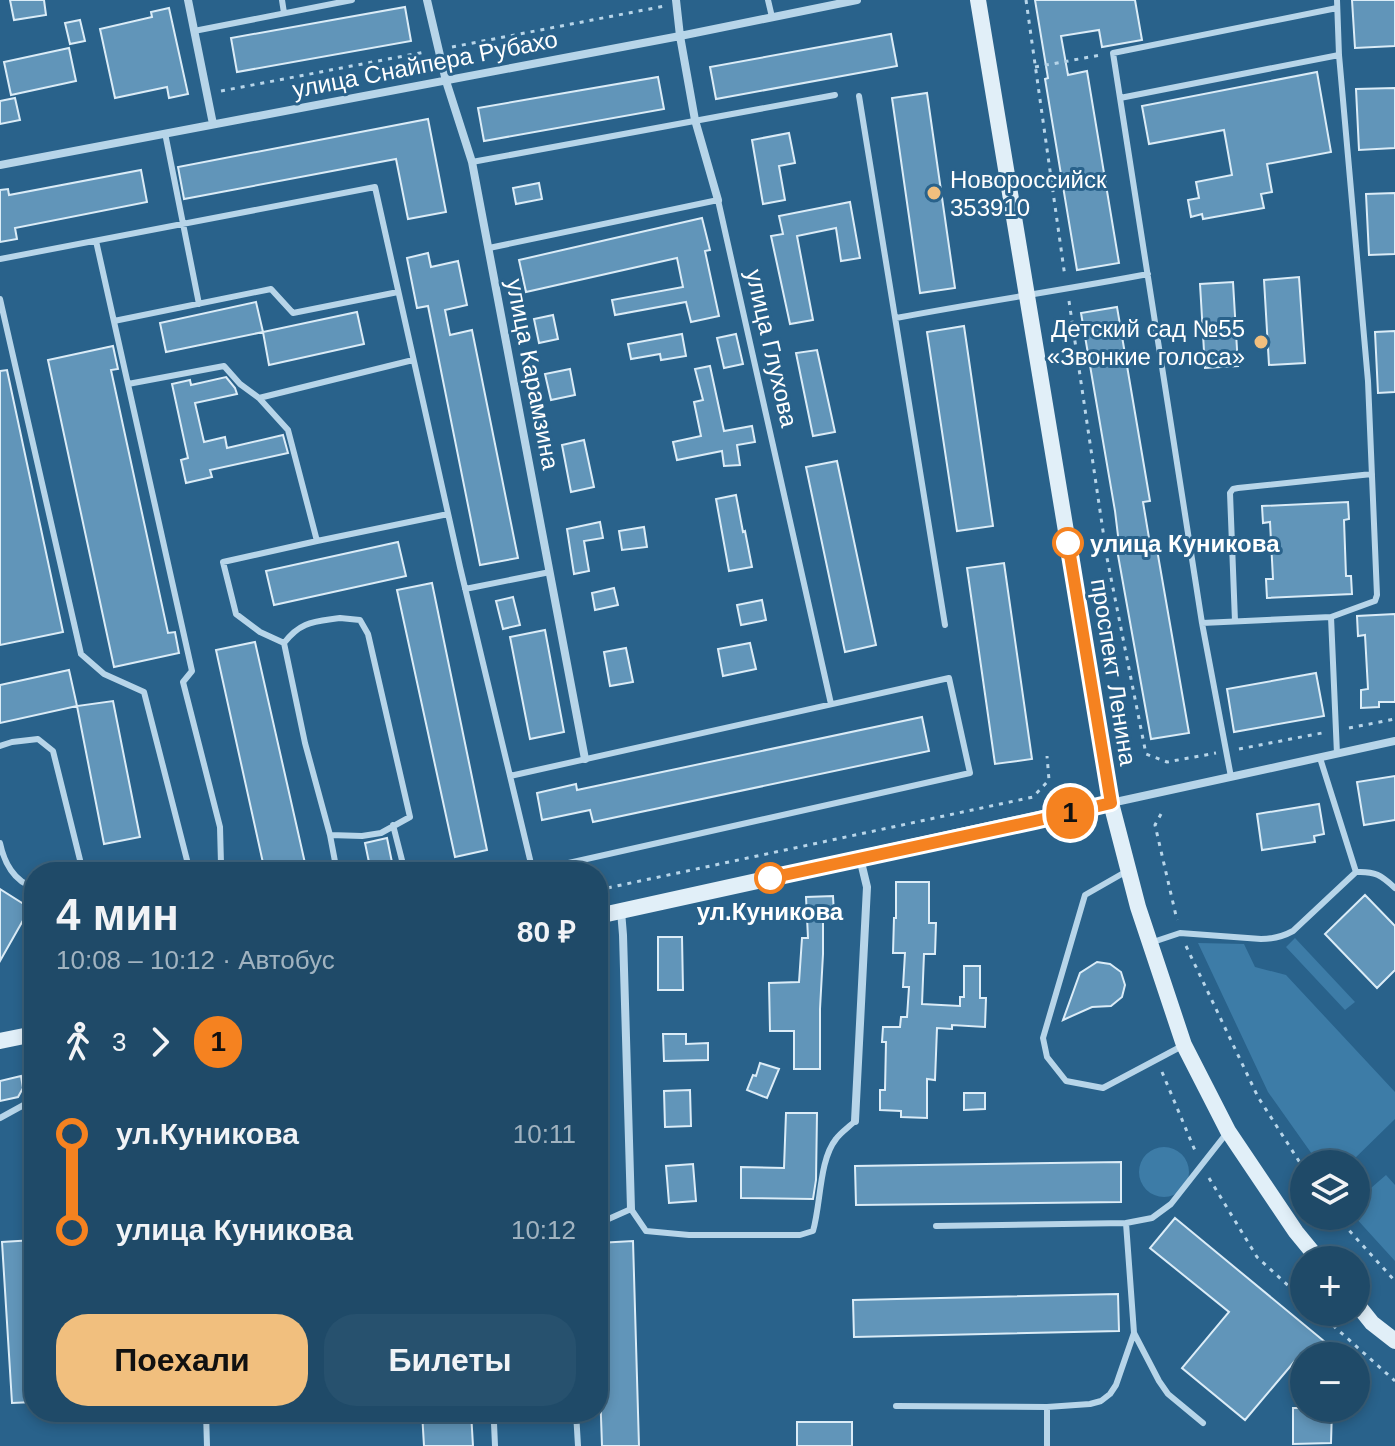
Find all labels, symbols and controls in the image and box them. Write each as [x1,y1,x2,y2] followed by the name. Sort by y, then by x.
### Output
[290,25,560,103] street label: улица Снайпера Рубахо
[950,166,1107,221] place label: Новороссийск 353910
[925,184,943,202] marker: Новороссийск 353910
[741,266,803,430] street label: улица Глухова
[501,276,565,472] street label: улица Карамзина
[1047,315,1245,370] place label: Детский сад №55 «Звонкие голоса»
[1252,333,1270,351] marker: Детский сад №55 «Звонкие голоса»
[1053,528,1083,558] marker: улица Куникова
[1090,530,1280,557] place label: улица Куникова
[1086,577,1142,768] street label: проспект Ленина
[1044,787,1096,839] line badge: 1
[1062,797,1078,828] text: 1
[755,863,785,893] marker: ул.Куникова
[56,890,179,939] text: 4 мин
[697,898,844,925] place label: ул.Куникова
[517,915,576,948] text: 80 ₽
[56,945,335,975] text: 10:08 – 10:12 · Автобус
[56,1020,100,1064] icon: walk
[138,1020,182,1064] icon: forward
[210,1026,226,1057] text: 1
[112,1027,126,1057] text: 3
[116,1117,299,1150] text: ул.Куникова
[513,1119,576,1149] text: 10:11
[1290,1150,1370,1422] map controls
[1290,1150,1370,1230] button: layers
[116,1213,353,1246] text: улица Куникова
[511,1215,576,1245] text: 10:12
[1290,1246,1370,1326] button: +
[56,1314,308,1406] button: Поехали
[324,1314,576,1406] button: Билеты
[1290,1342,1370,1422] button: −

